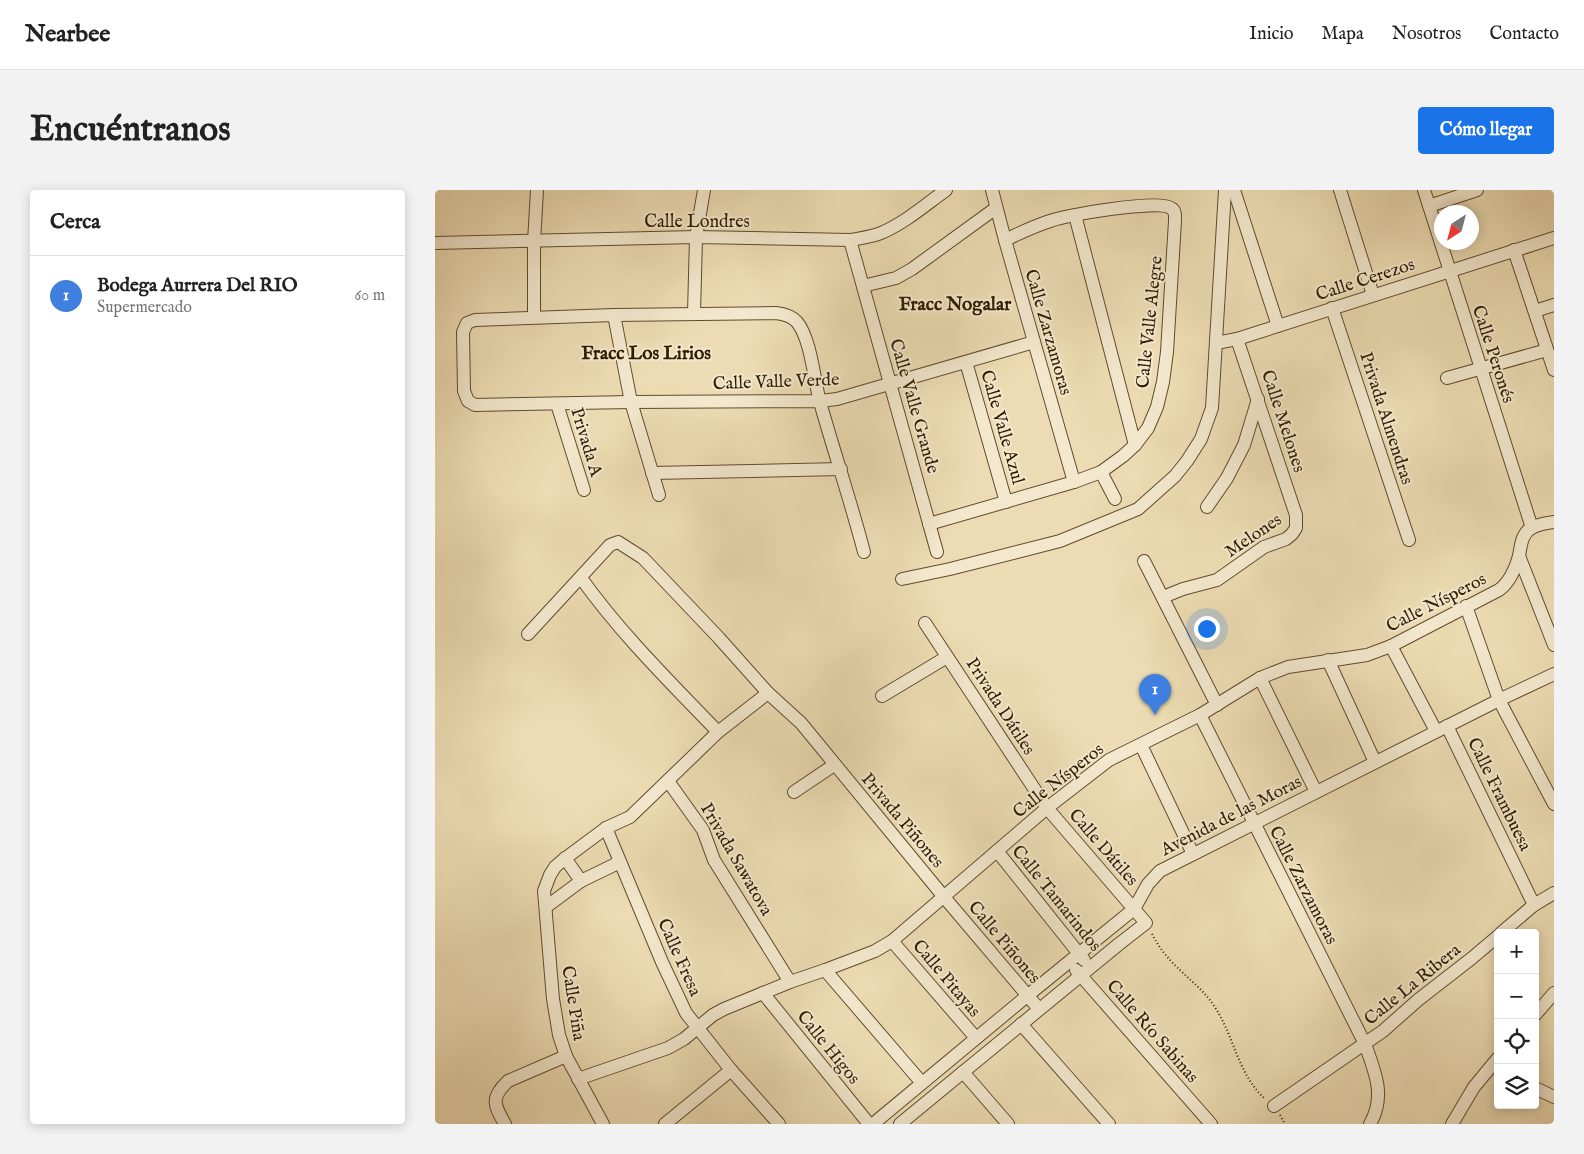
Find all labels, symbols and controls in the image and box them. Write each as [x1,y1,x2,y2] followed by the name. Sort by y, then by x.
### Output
[25,19,110,50] text: Nearbee
[1249,23,1294,46] text: Inicio
[1322,23,1364,46] text: Mapa
[1392,23,1461,46] text: Nosotros
[1489,23,1559,46] text: Contacto
[1418,107,1554,154] button: Cómo llegar
[30,108,230,153] text: Encuéntranos
[1434,205,1479,250] north arrow
[50,209,100,236] text: Cerca
[644,211,750,234] street label: Calle Londres
[1313,254,1418,307] street label: Calle Cerezos
[1132,255,1169,389] street label: Calle Valle Alegre
[1019,267,1077,398] street label: Calle Zarzamoras
[97,274,297,298] text: Bodega Aurrera Del RIO
[63,286,69,306] text: 1
[355,286,385,306] text: 60 m
[899,293,1012,317] district label: Fracc Nogalar
[97,298,192,318] text: Supermercado
[1466,303,1519,406] street label: Calle Peronés
[883,336,944,476] street label: Calle Valle Grande
[581,342,711,366] district label: Fracc Los Lirios
[1353,349,1418,488] street label: Privada Almendras
[1255,367,1310,476] street label: Calle Melones
[974,368,1029,487] street label: Calle Valle Azul
[712,369,840,396] street label: Calle Valle Verde
[564,405,607,480] street label: Privada A
[1221,509,1287,564] street label: Melones
[1383,568,1491,638] street label: Calle Nísperos
[1194,616,1220,642] your location
[960,654,1040,760] street label: Privada Dátiles
[1139,674,1171,715] pin: 1
[1461,734,1536,855] street label: Calle Frambuesa
[1009,738,1109,824] street label: Calle Nísperos
[855,769,948,873] street label: Privada Piñones
[1156,771,1306,862] street label: Avenida de las Moras
[694,799,777,920] street label: Privada Sawatova
[1063,804,1143,891] street label: Calle Dátiles
[1263,823,1342,949] street label: Calle Zarzamoras
[1006,841,1106,957] street label: Calle Tamarindos
[963,897,1045,989] street label: Calle Piñones
[651,915,706,1000] street label: Calle Fresa
[1494,929,1539,1109] map controls
[1494,929,1539,974] button: +
[907,935,985,1023] street label: Calle Pitayas
[1360,939,1466,1031] street label: Calle La Ribera
[555,964,590,1042] street label: Calle Piña
[1494,974,1539,1019] button: −
[1101,976,1203,1088] street label: Calle Río Sabinas
[791,1006,865,1090] street label: Calle Higos
[1494,1019,1539,1064] button: locate
[1494,1064,1539,1109] button: layers

